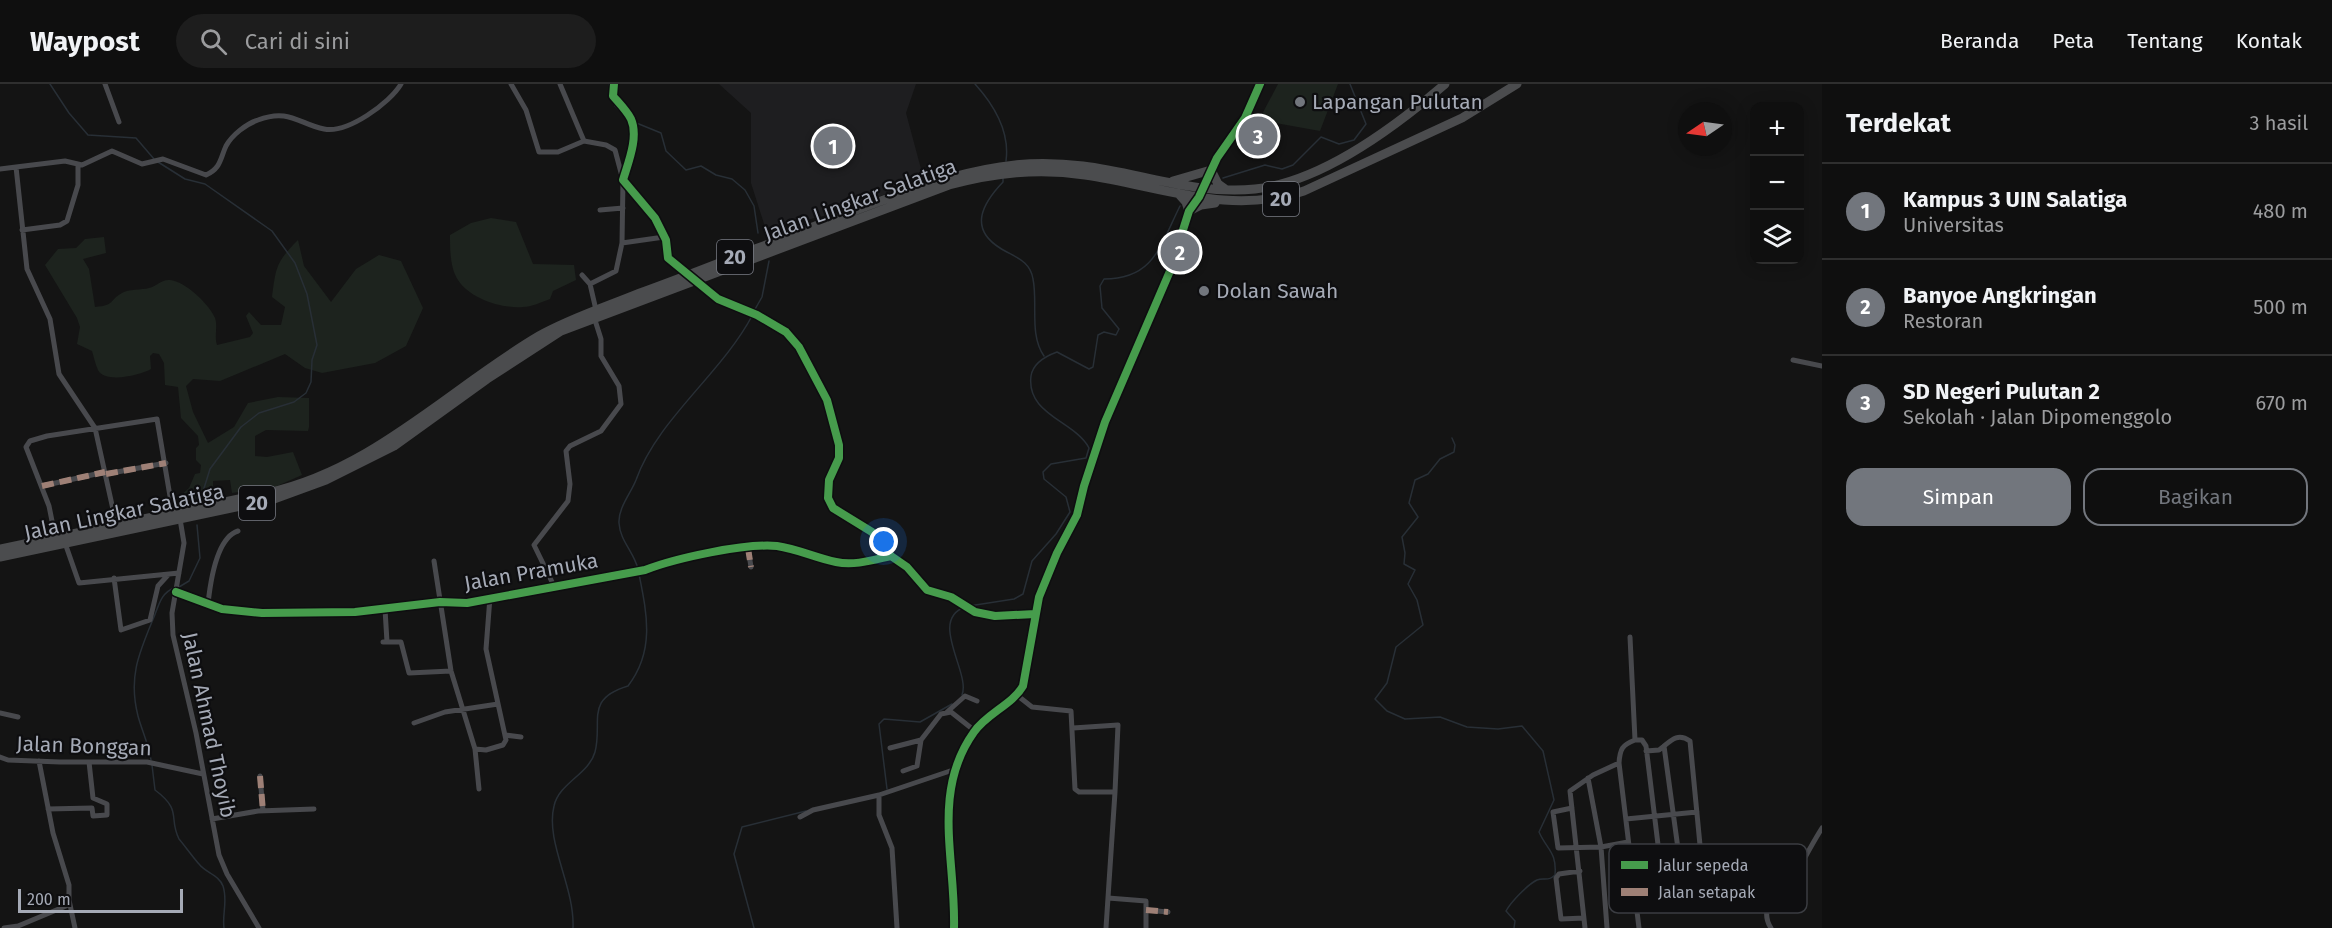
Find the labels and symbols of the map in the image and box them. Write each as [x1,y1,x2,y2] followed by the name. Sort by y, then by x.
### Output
[1312,89,1483,115] place label: Lapangan Pulutan
[1293,95,1307,109] marker: Lapangan Pulutan
[1678,102,1732,156] north arrow
[1238,113,1278,158] pin: 3
[814,124,852,168] pin: 1
[760,153,960,247] street label: Jalan Lingkar Salatiga
[1263,182,1299,216] road number: 20
[1160,230,1200,274] pin: 2
[717,240,753,274] road number: 20
[1216,278,1338,304] place label: Dolan Sawah
[1197,284,1211,298] marker: Dolan Sawah
[22,478,226,546] street label: Jalan Lingkar Salatiga
[239,486,275,520] road number: 20
[869,527,898,556] your location
[462,547,600,597] street label: Jalan Pramuka
[177,630,241,820] street label: Jalan Ahmad Thoyib
[16,731,152,761] street label: Jalan Bonggan
[1609,844,1807,913] legend
[1658,856,1749,875] text: Jalur sepeda
[1658,883,1756,902] text: Jalan setapak
[18,886,183,914] scale bar

